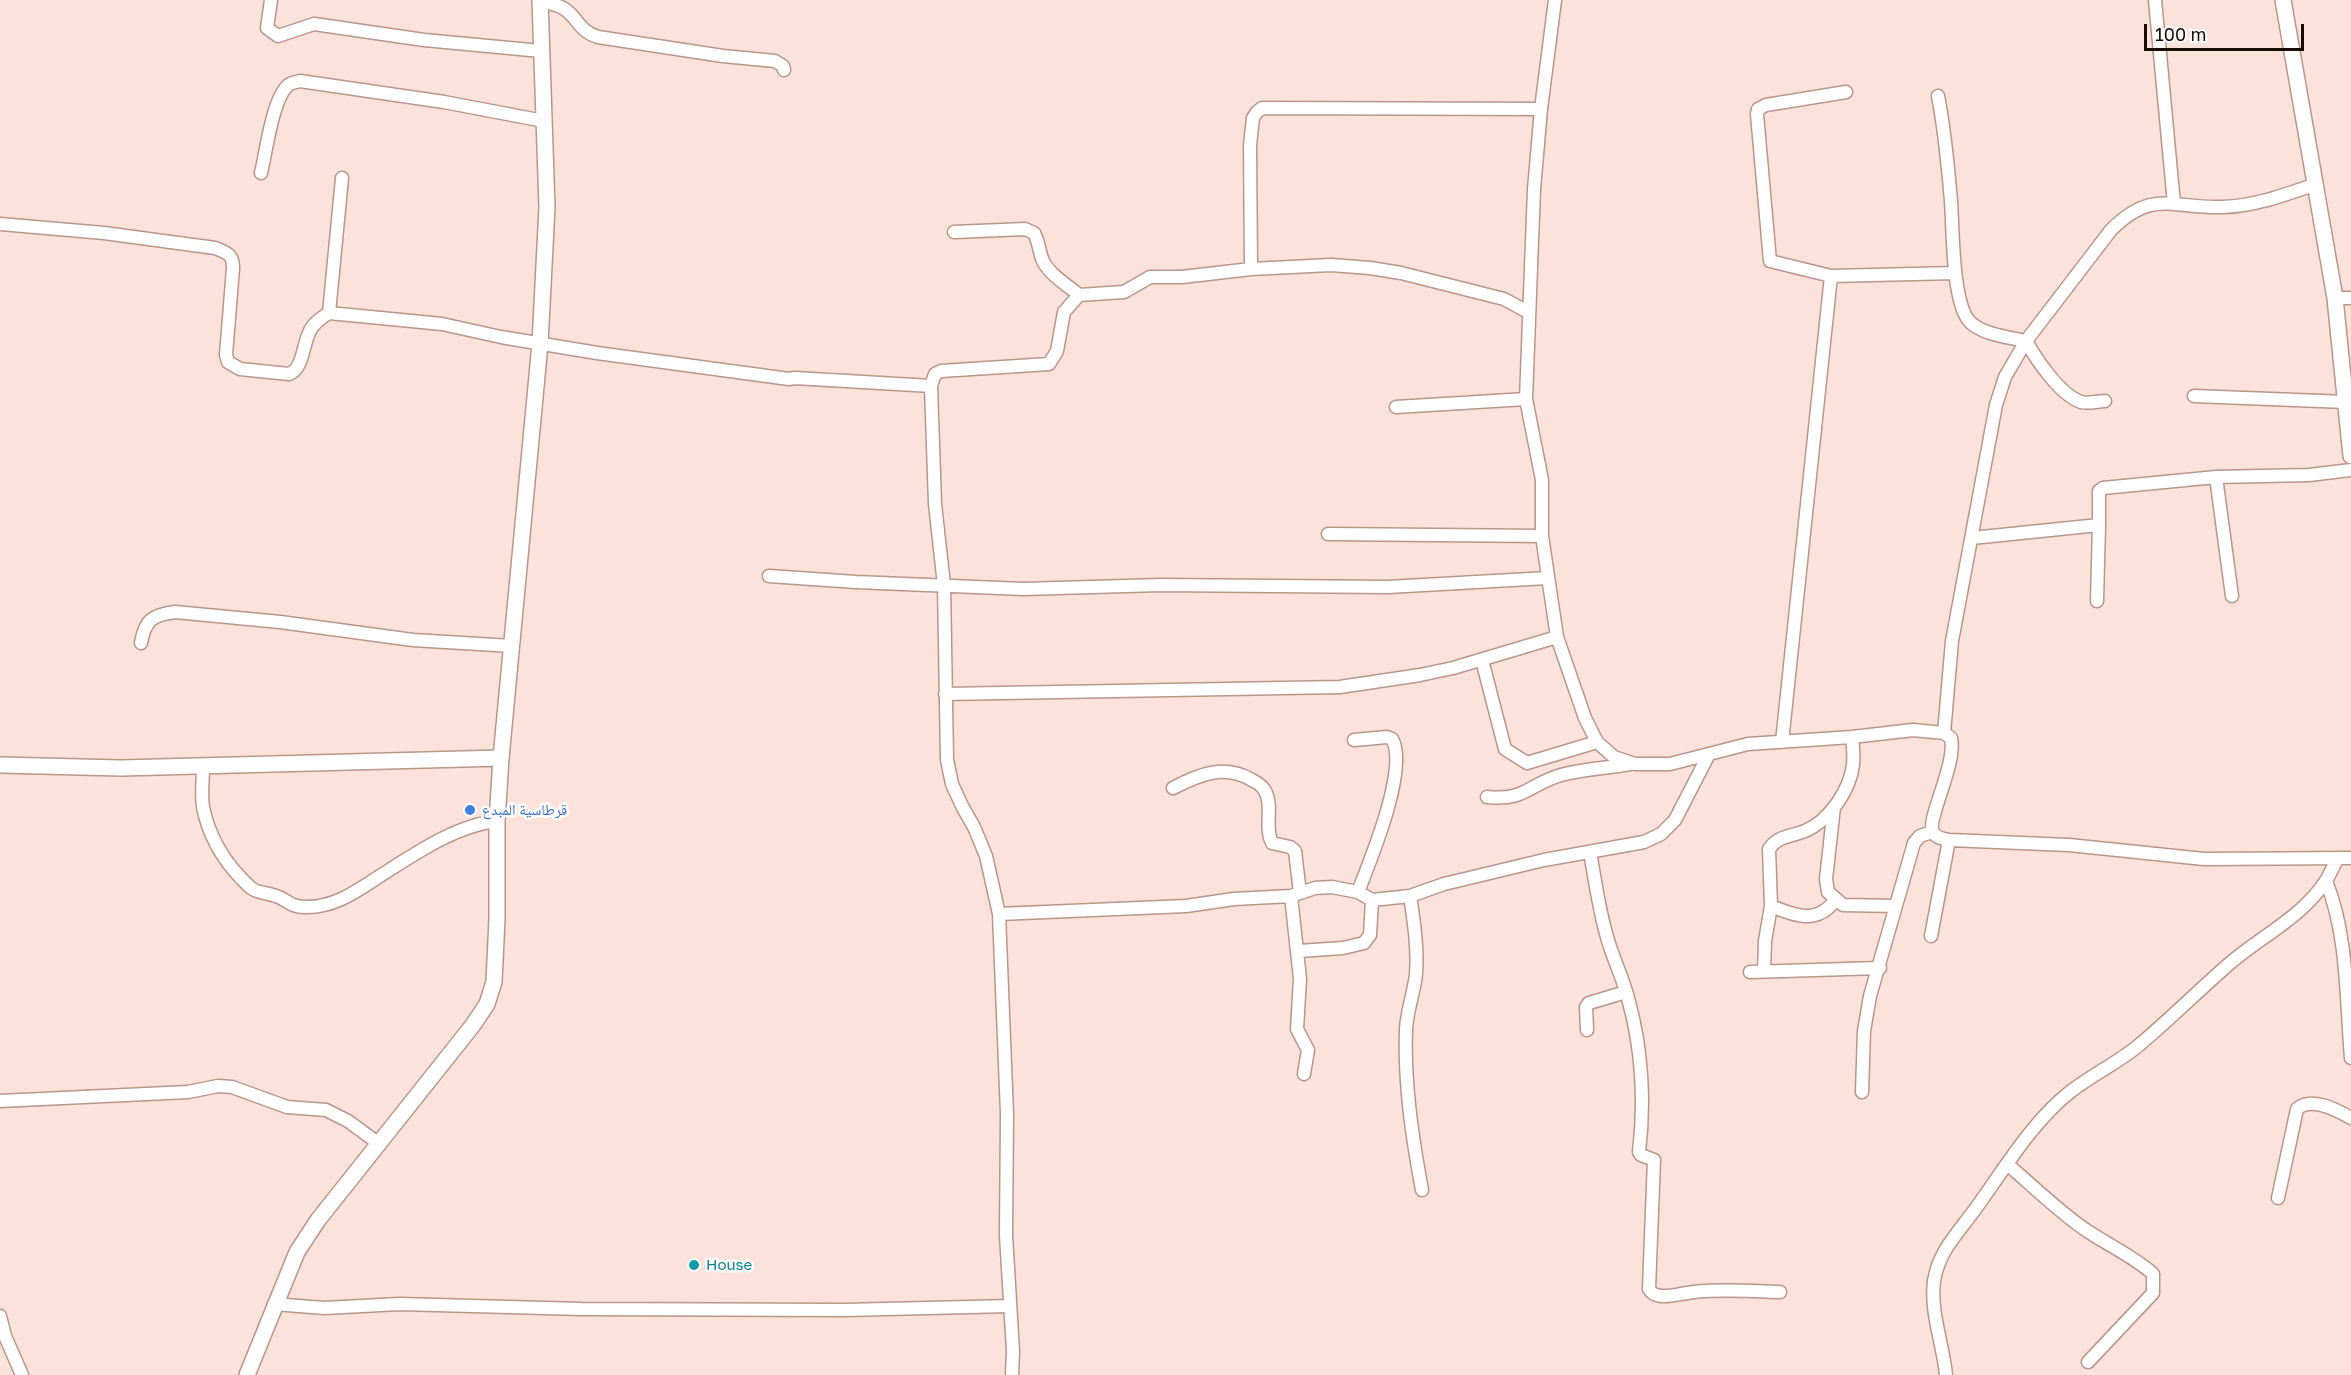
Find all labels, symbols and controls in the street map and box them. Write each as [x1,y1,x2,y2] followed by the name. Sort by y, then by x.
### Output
[2147,12,2308,50] scale bar
[2155,23,2206,45] text: 100 m
[482,801,567,819] place label: قرطاسية المبدع
[463,803,477,817] marker: قرطاسية المبدع
[706,1256,752,1274] place label: House
[687,1258,701,1272] marker: House

